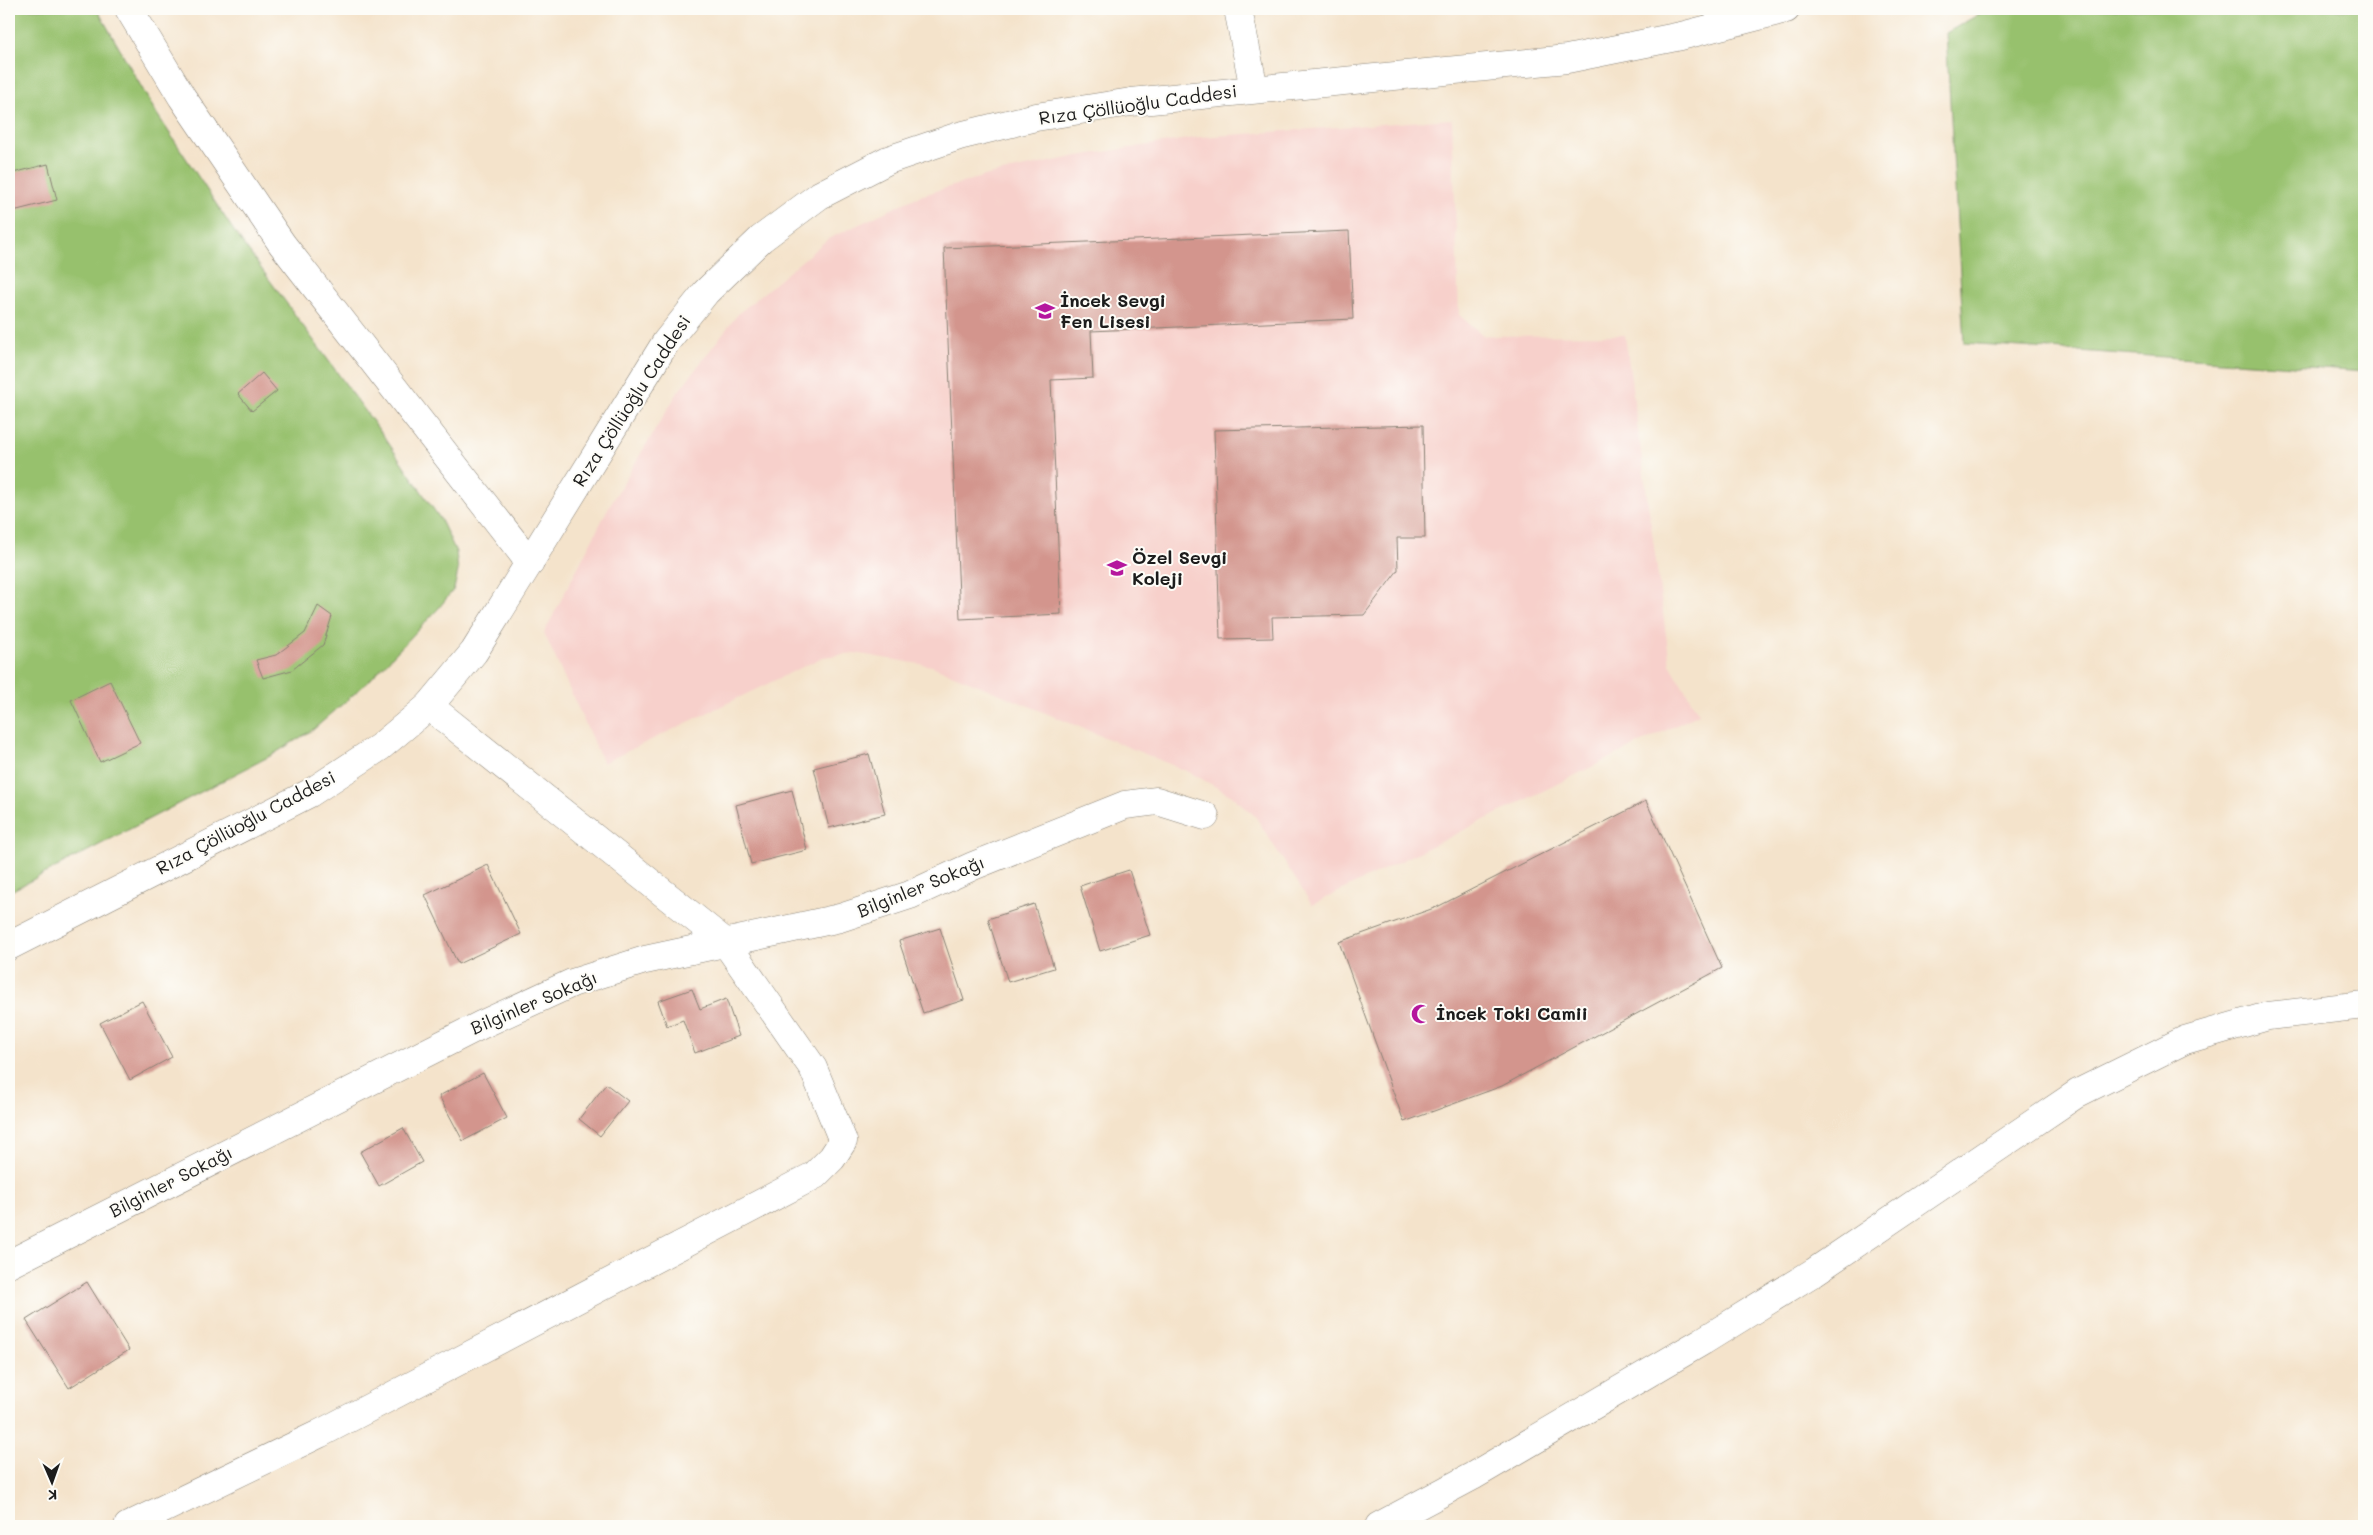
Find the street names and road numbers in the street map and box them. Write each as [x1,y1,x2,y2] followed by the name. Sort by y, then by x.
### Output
[1037,78,1239,130] street label: Rıza Çöllüoğlu Caddesi
[567,310,696,491] street label: Rıza Çöllüoğlu Caddesi
[152,765,340,880] street label: Rıza Çöllüoğlu Caddesi
[853,850,988,923] street label: Bilginler Sokağı
[467,965,601,1040] street label: Bilginler Sokağı
[105,1140,236,1223] street label: Bilginler Sokağı

